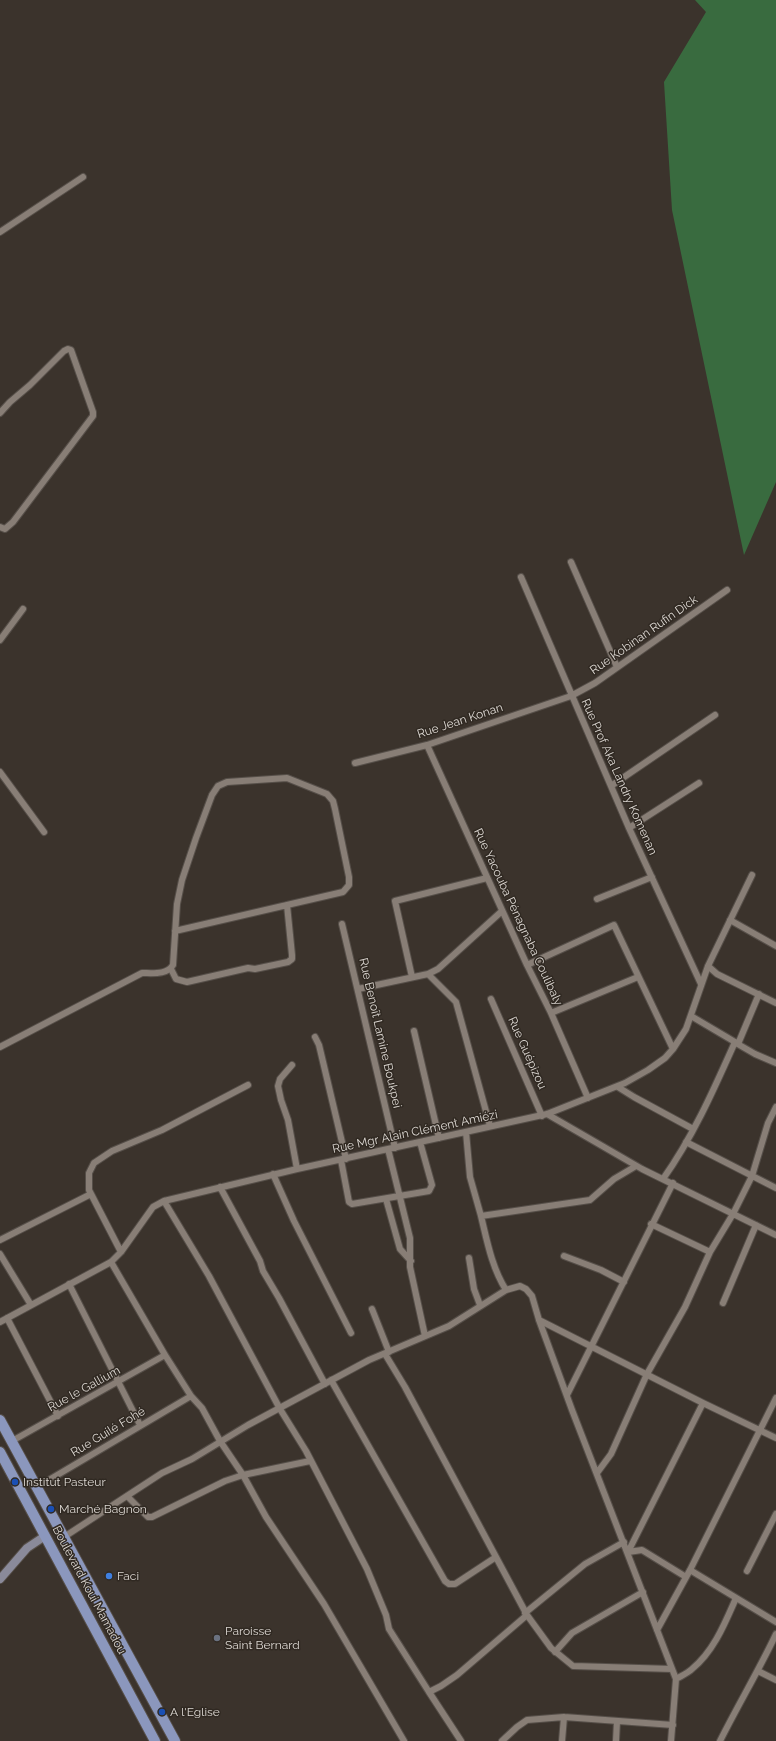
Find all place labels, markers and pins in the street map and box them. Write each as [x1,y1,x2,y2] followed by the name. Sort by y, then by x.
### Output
[23,1475,106,1489] place label: Institut Pasteur
[10,1477,20,1487] marker: Institut Pasteur
[59,1502,147,1516] place label: Marché Bagnon
[46,1504,56,1514] marker: Marché Bagnon
[117,1569,139,1583] place label: Faci
[104,1571,114,1581] marker: Faci
[225,1624,300,1652] place label: Paroisse Saint Bernard
[212,1633,222,1643] marker: Paroisse Saint Bernard
[170,1705,220,1719] place label: A l'Eglise
[157,1707,167,1717] marker: A l'Eglise

